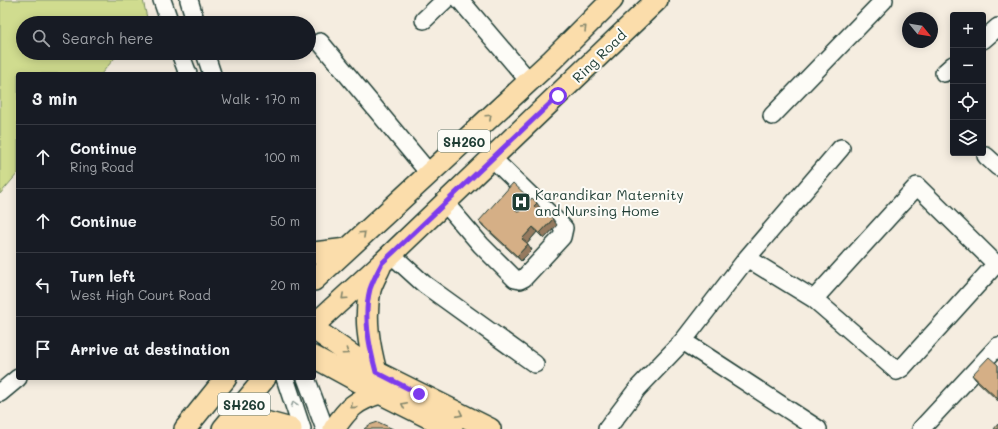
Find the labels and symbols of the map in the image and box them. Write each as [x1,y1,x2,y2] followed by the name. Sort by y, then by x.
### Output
[902,12,938,48] north arrow
[568,25,630,87] street label: Ring Road
[579,25,587,33] one-way arrow
[549,87,567,105] route start
[484,115,492,122] one-way arrow
[438,130,490,152] road number: SH260
[535,185,684,220] place label: Karandikar Maternity and Nursing Home
[510,191,532,213] hospital icon: Karandikar Maternity and Nursing Home
[358,231,366,239] one-way arrow
[342,292,349,299] one-way arrow
[342,347,349,355] one-way arrow
[410,385,428,403] route end
[218,393,270,415] road number: SH260
[290,400,298,407] one-way arrow
[350,401,358,408] one-way arrow
[401,402,409,410] one-way arrow
[455,409,463,417] one-way arrow

